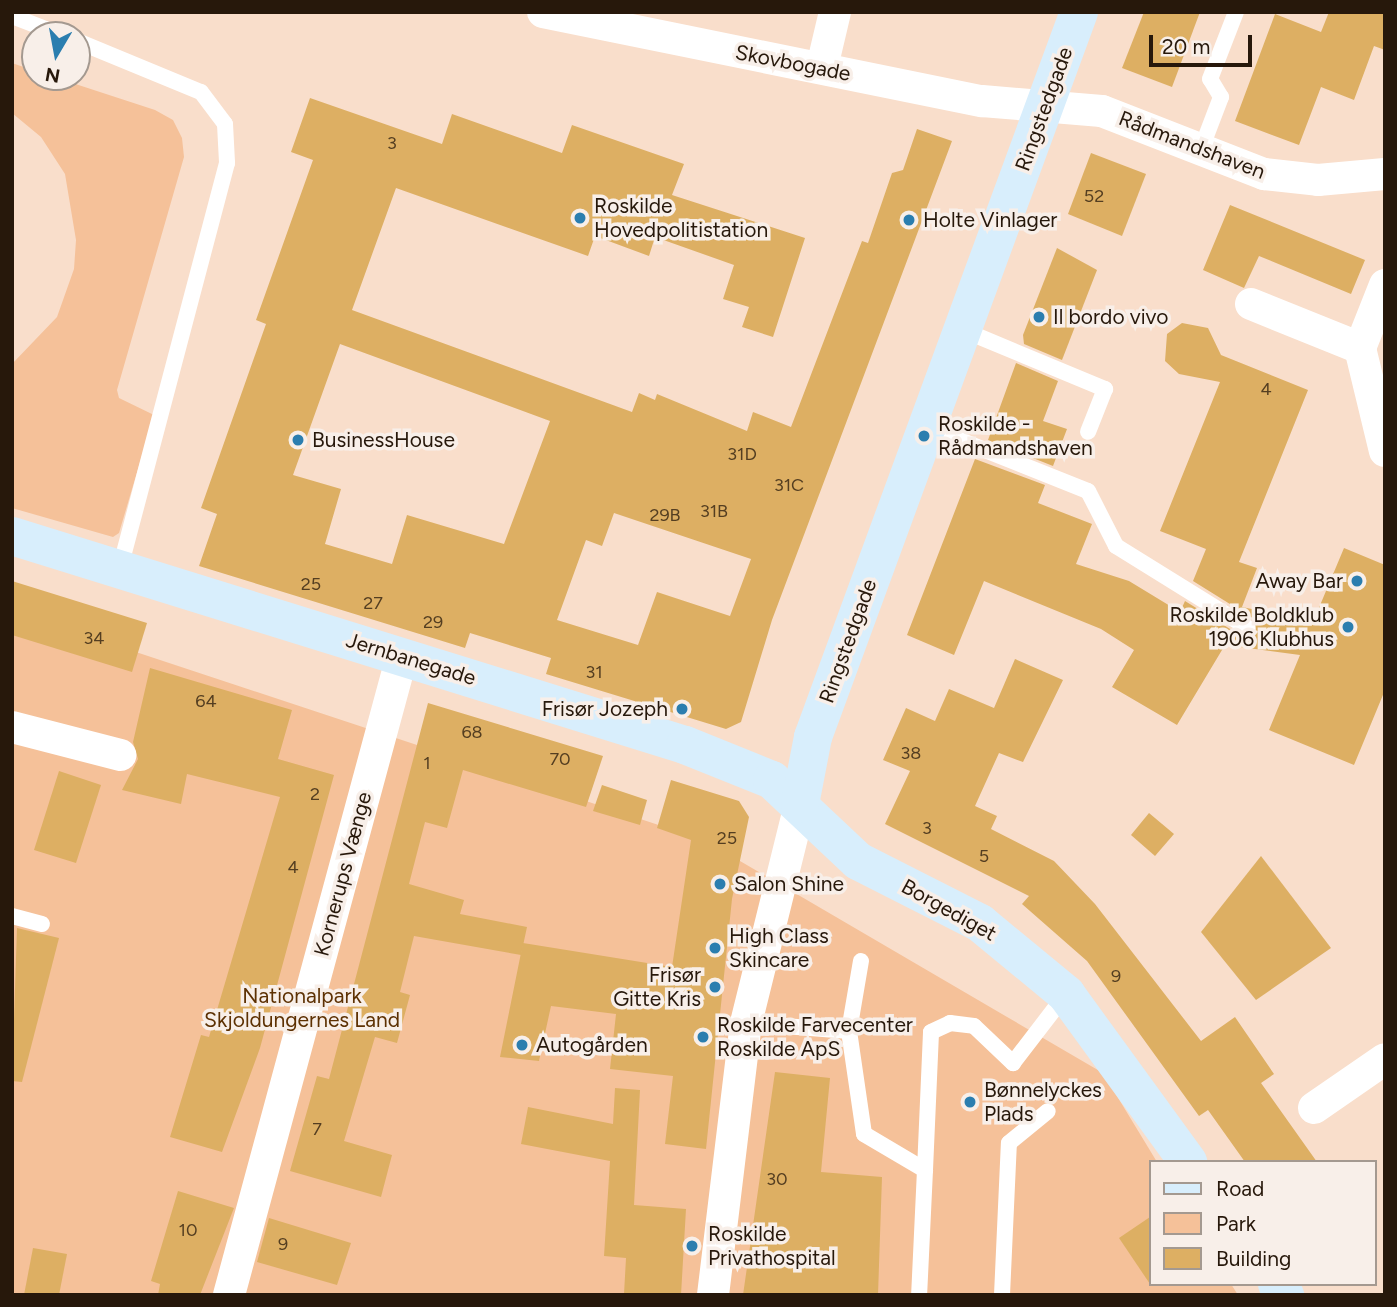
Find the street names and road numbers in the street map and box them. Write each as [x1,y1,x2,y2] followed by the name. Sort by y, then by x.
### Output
[733,39,853,87] street label: Skovbogade
[1010,43,1078,175] street label: Ringstedgade
[1115,106,1269,184] street label: Rådmandshaven
[814,575,882,707] street label: Ringstedgade
[343,627,479,691] street label: Jernbanegade
[309,789,377,959] street label: Kornerups Vænge
[897,874,1001,946] street label: Borgediget

